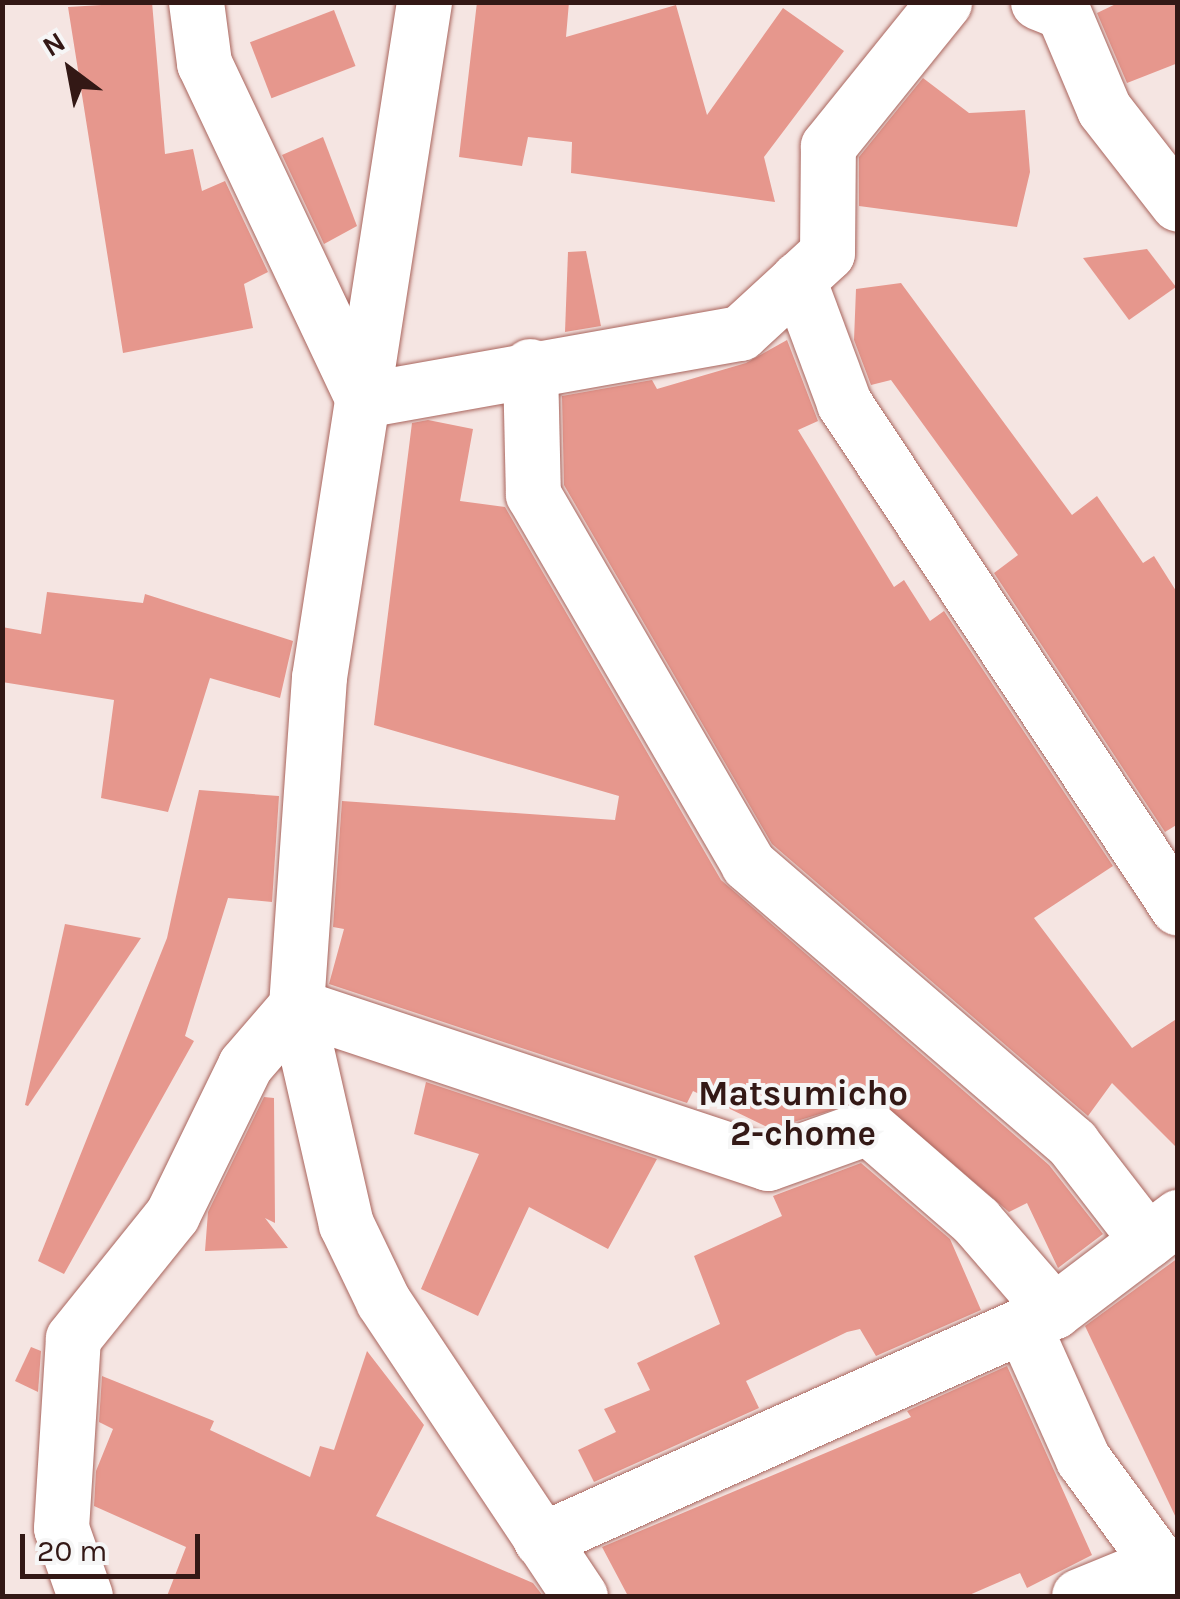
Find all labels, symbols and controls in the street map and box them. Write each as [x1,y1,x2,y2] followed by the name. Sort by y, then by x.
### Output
[20,20,120,120] north arrow
[37,25,71,63] text: N
[698,1073,908,1155] district label: Matsumicho 2-chome
[25,1514,205,1576] scale bar
[37,1533,107,1569] text: 20 m

